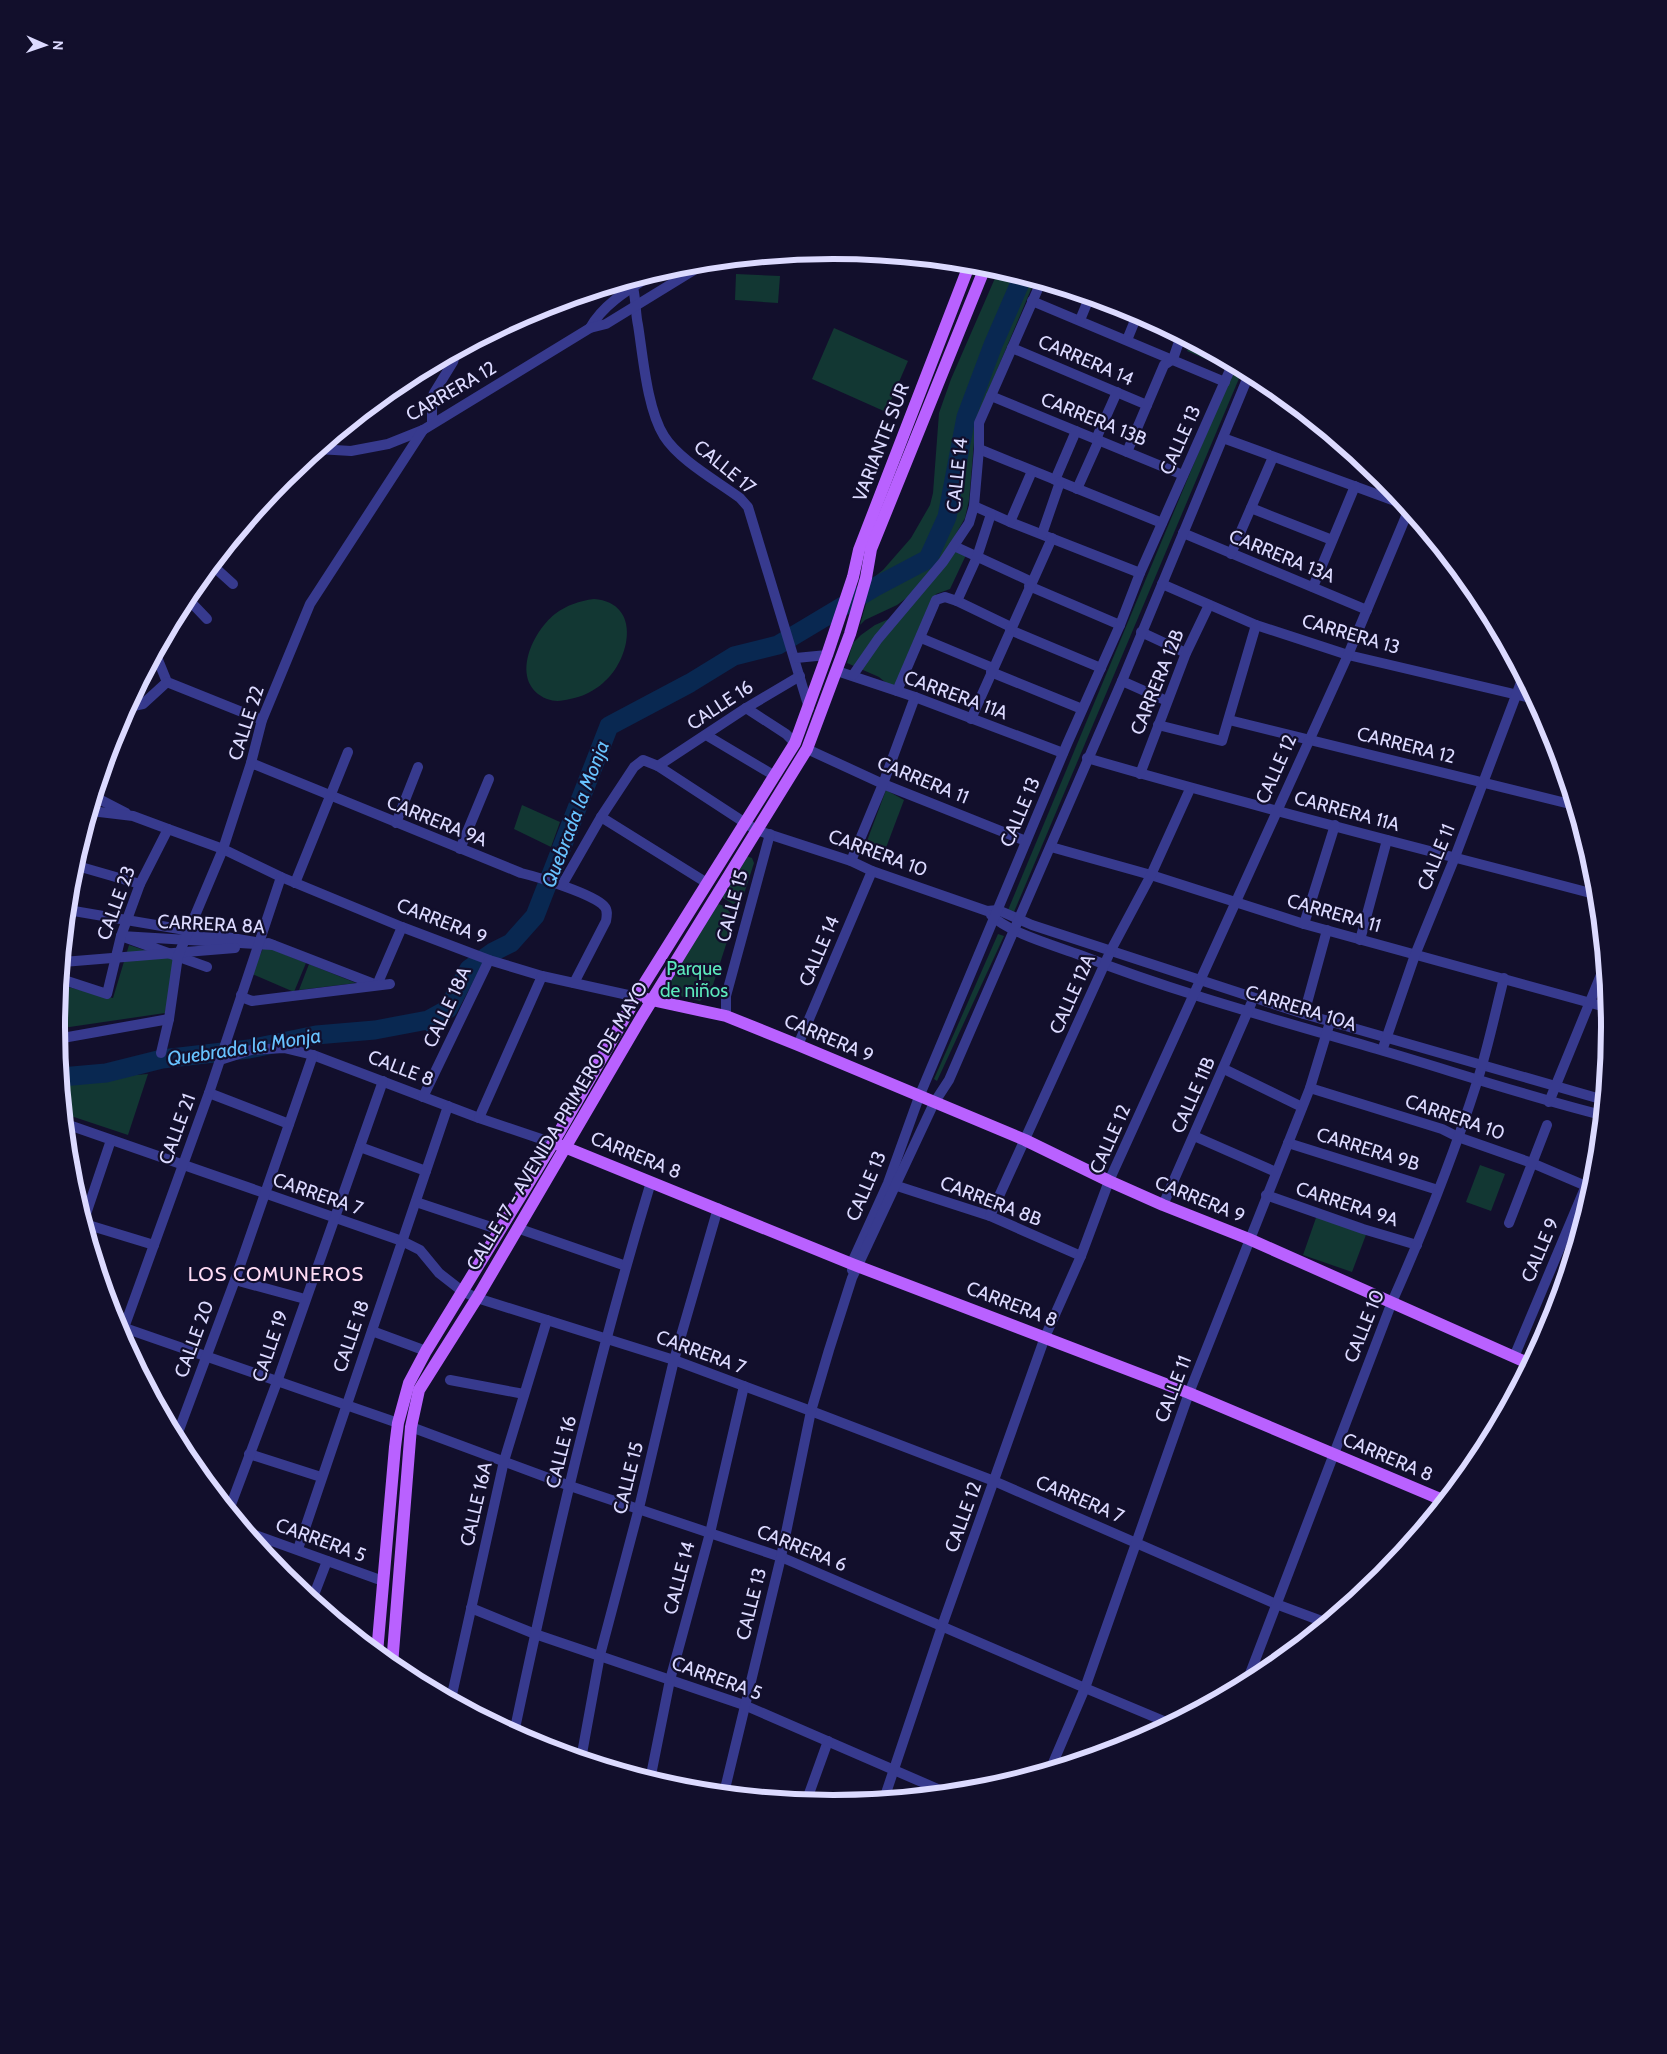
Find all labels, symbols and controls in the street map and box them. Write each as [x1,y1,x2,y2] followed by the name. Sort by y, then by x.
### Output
[20,20,70,70] north arrow
[49,40,67,51] text: N
[1035,330,1137,390] street label: CARRERA 14
[402,356,500,426] street label: CARRERA 12
[848,379,914,504] street label: VARIANTE SUR
[1038,387,1150,451] street label: CARRERA 13B
[1154,402,1206,478] street label: CALLE 13
[689,435,761,499] street label: CALLE 17
[942,437,972,513] street label: CALLE 14
[1226,524,1339,588] street label: CARRERA 13A
[1299,609,1403,659] street label: CARRERA 13
[1125,626,1189,738] street label: CARRERA 12B
[901,666,1011,724] street label: CARRERA 11A
[683,675,757,735] street label: CALLE 16
[223,683,269,763] street label: CALLE 22
[1354,722,1458,768] street label: CARRERA 12
[1251,731,1301,807] street label: CALLE 12
[536,737,614,891] water label: Quebrada la Monja
[874,751,972,809] street label: CARRERA 11
[995,774,1045,850] street label: CALLE 13
[1292,786,1403,836] street label: CARRERA 11A
[383,790,491,852] street label: CARRERA 9A
[1412,820,1460,894] street label: CALLE 11
[825,824,931,882] street label: CARRERA 10
[92,863,140,943] street label: CALLE 23
[711,867,753,945] street label: CALLE 15
[1284,889,1384,937] street label: CARRERA 11
[393,893,491,949] street label: CARRERA 9
[157,910,266,938] street label: CARRERA 8A
[794,912,844,990] street label: CALLE 14
[1044,950,1100,1038] street label: CALLE 12A
[660,957,728,1002] park label: Parque de niños
[418,963,476,1051] street label: CALLE 18A
[461,977,653,1275] street label: CALLE 17 - AVENIDA PRIMERO DE MAYO
[1243,980,1360,1036] street label: CARRERA 10A
[781,1009,877,1067] street label: CARRERA 9
[165,1023,323,1071] water label: Quebrada la Monja
[365,1045,437,1091] street label: CALLE 8
[1166,1053,1220,1137] street label: CALLE 11B
[1402,1089,1508,1145] street label: CARRERA 10
[154,1091,200,1167] street label: CALLE 21
[1085,1101,1135,1177] street label: CALLE 12
[1314,1122,1422,1176] street label: CARRERA 9B
[587,1126,685,1184] street label: CARRERA 8
[841,1148,891,1224] street label: CALLE 13
[270,1168,367,1220] street label: CARRERA 7
[937,1171,1045,1231] street label: CARRERA 8B
[1152,1171,1248,1227] street label: CARRERA 9
[1293,1177,1401,1231] street label: CARRERA 9A
[1516,1214,1564,1286] street label: CALLE 9
[188,1262,364,1286] district label: LOS COMUNEROS
[963,1276,1061,1332] street label: CARRERA 8
[1339,1286,1389,1366] street label: CALLE 10
[169,1297,219,1381] street label: CALLE 20
[328,1297,374,1375] street label: CALLE 18
[247,1307,293,1385] street label: CALLE 19
[653,1325,749,1379] street label: CARRERA 7
[1150,1352,1196,1426] street label: CALLE 11
[541,1413,581,1491] street label: CALLE 16
[1339,1428,1437,1486] street label: CARRERA 8
[608,1439,648,1517] street label: CALLE 15
[455,1459,497,1548] street label: CALLE 16A
[1032,1470,1128,1528] street label: CARRERA 7
[940,1479,986,1555] street label: CALLE 12
[273,1513,369,1567] street label: CARRERA 5
[754,1520,850,1576] street label: CARRERA 6
[658,1539,700,1617] street label: CALLE 14
[731,1565,771,1643] street label: CALLE 13
[669,1651,765,1705] street label: CARRERA 5

